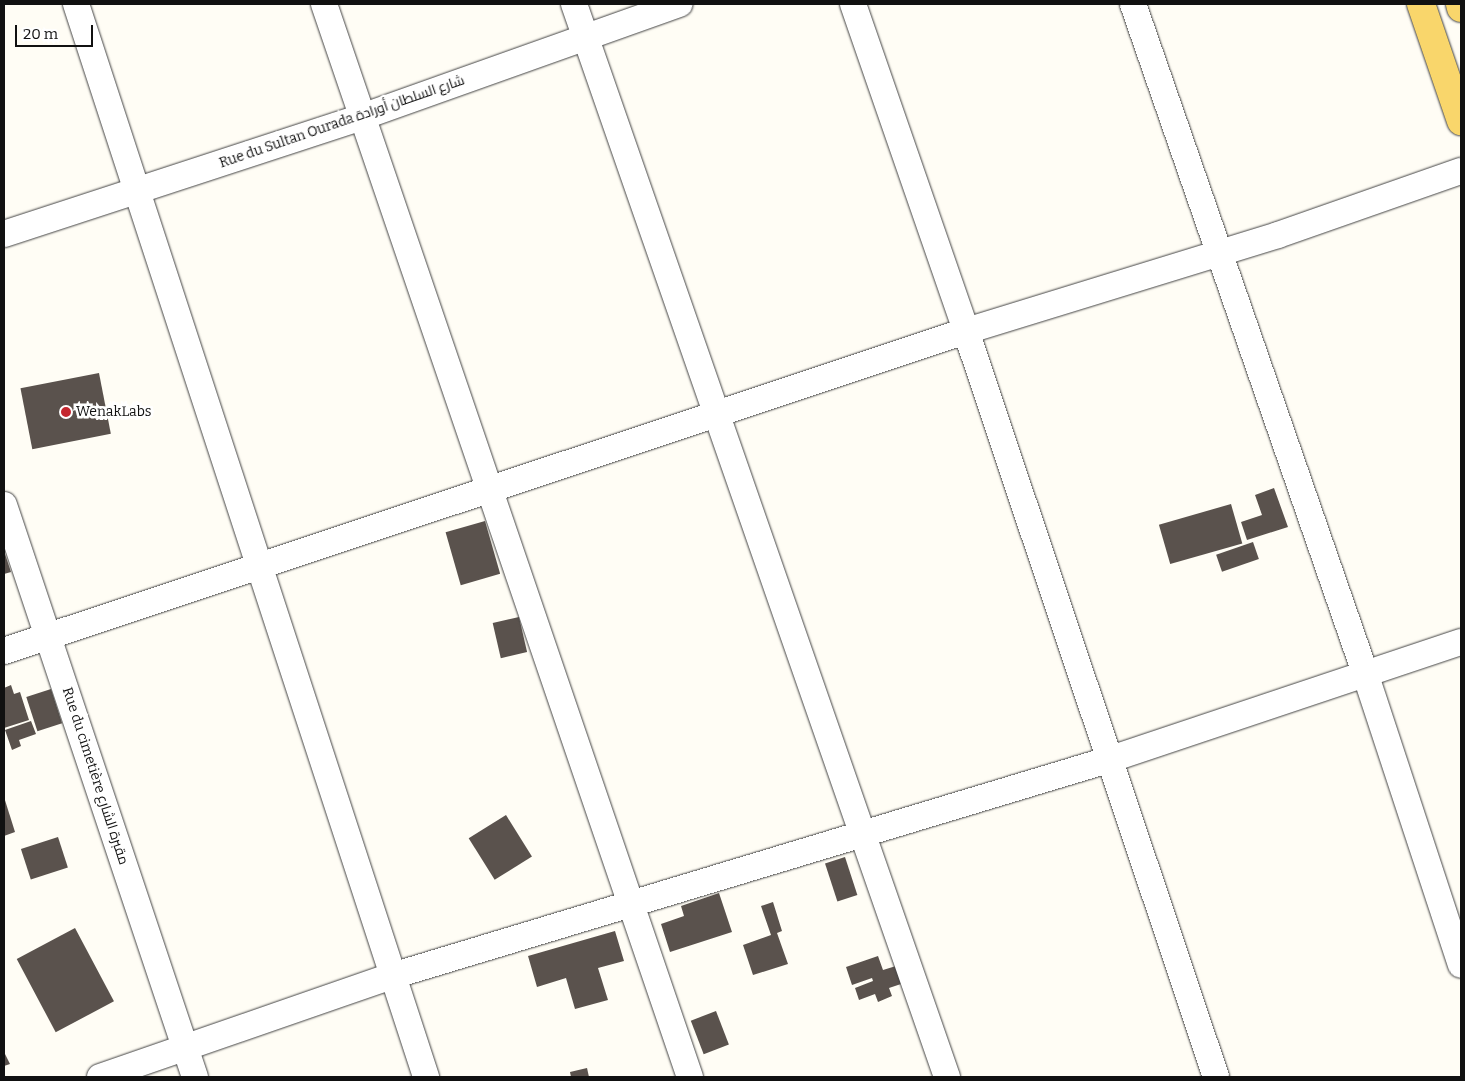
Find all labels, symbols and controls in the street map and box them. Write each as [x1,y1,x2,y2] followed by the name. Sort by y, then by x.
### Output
[18,15,95,47] scale bar
[23,25,58,43] text: 20 m
[217,72,467,172] street label: Rue du Sultan Ourada شارع السلطان أورادة
[76,404,151,420] place label: WenakLabs
[60,406,72,418] marker: WenakLabs
[58,685,132,867] street label: Rue du cimetière مقبرة الشارع

